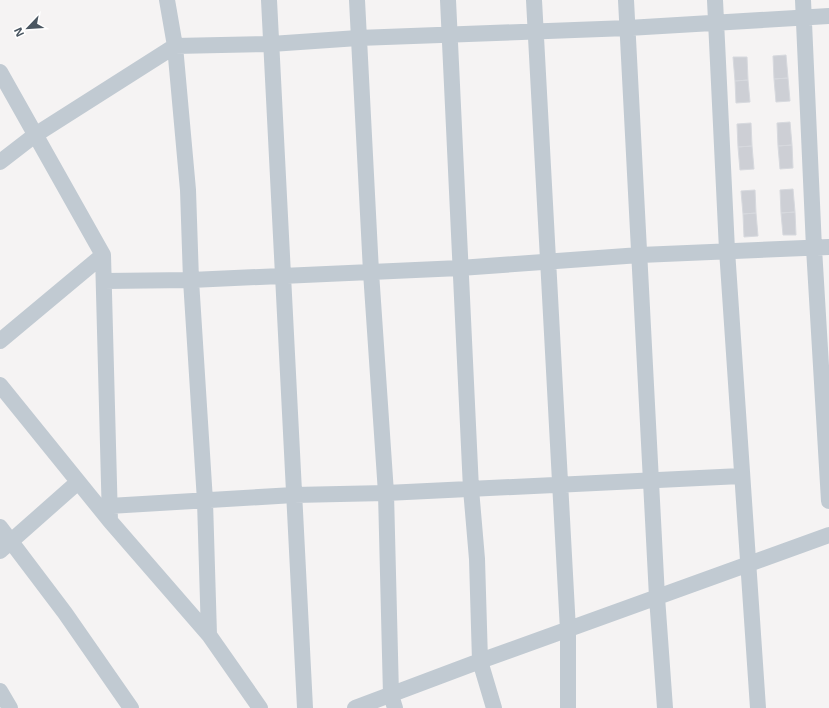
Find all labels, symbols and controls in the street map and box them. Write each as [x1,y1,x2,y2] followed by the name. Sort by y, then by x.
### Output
[8,8,48,48] north arrow
[10,25,27,40] text: N

